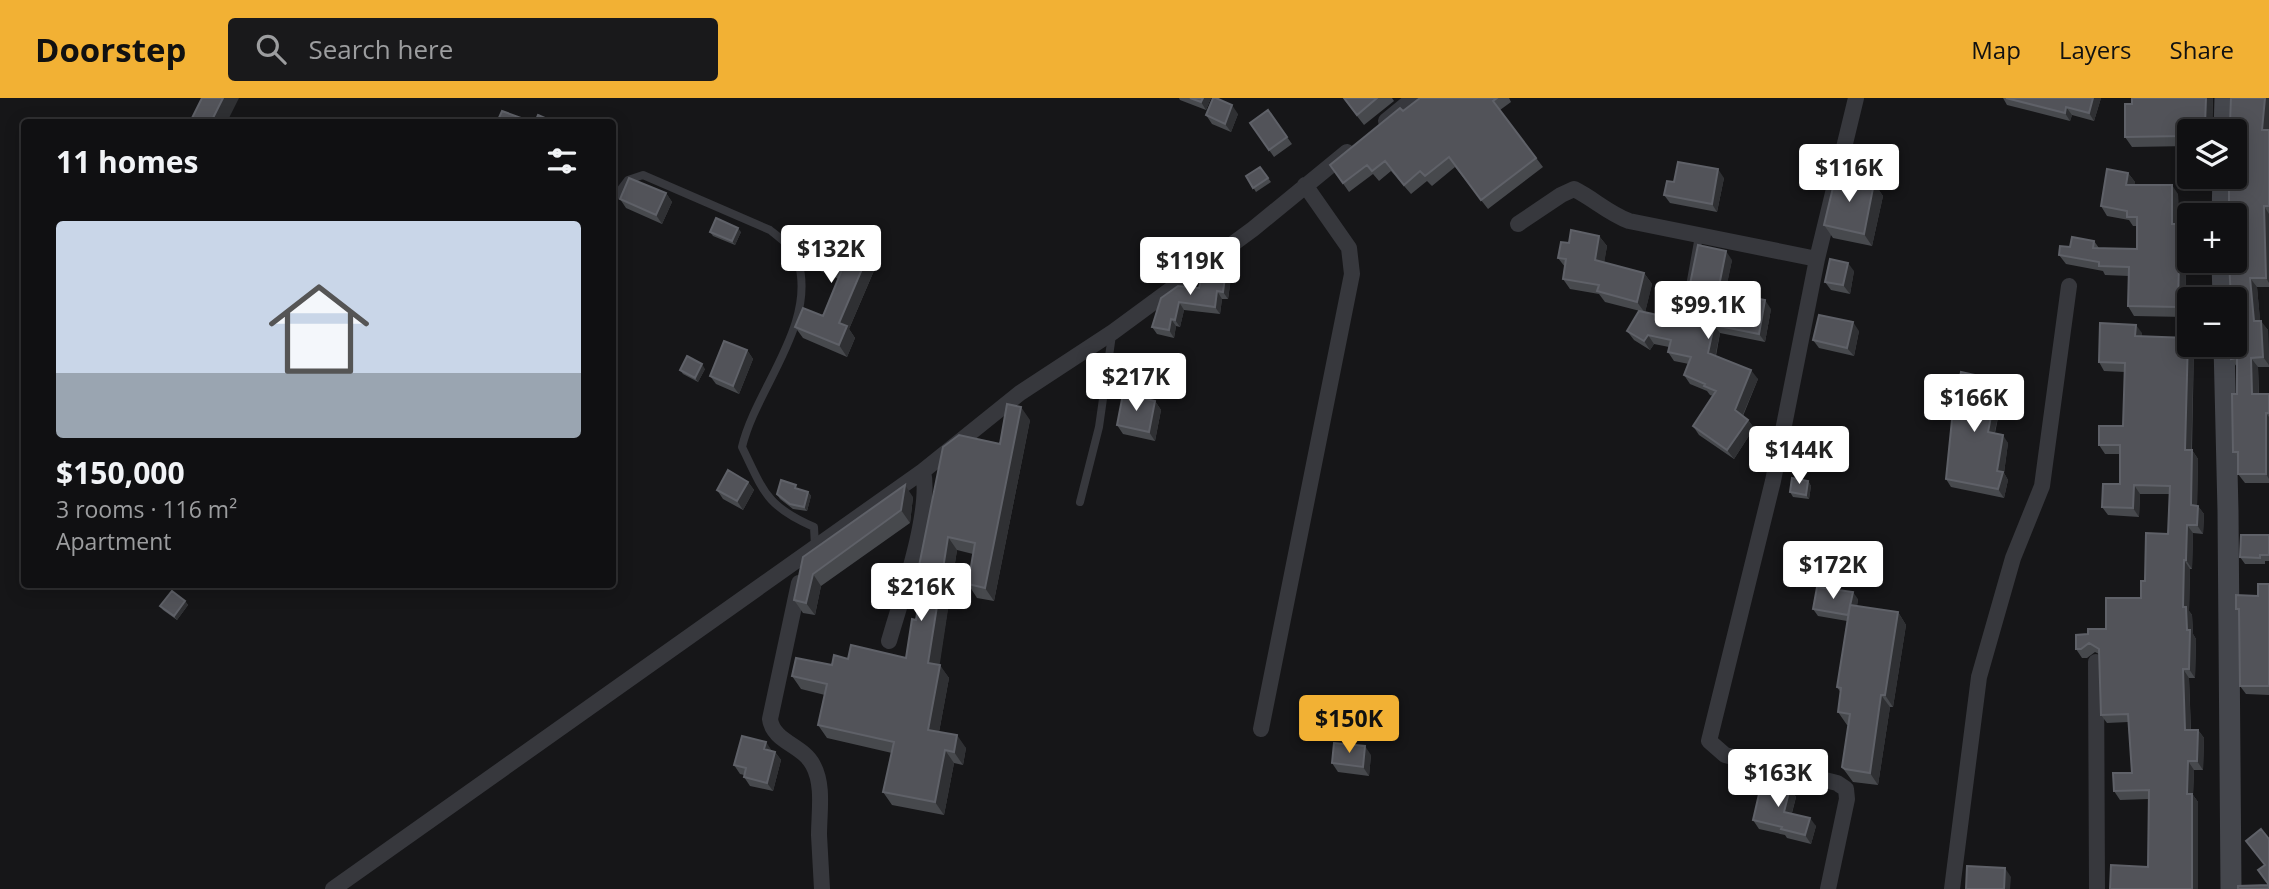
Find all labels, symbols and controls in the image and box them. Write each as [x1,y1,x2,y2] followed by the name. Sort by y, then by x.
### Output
[228,18,718,81] search box
[35,27,186,72] text: Doorstep
[252,30,290,68] icon: search
[308,31,453,67] text: Search here
[1971,33,2021,66] text: Map
[2059,33,2132,66] text: Layers
[2170,33,2234,66] text: Share
[2177,119,2247,357] map controls
[2177,119,2247,189] button: layers
[56,141,199,182] text: 11 homes
[543,142,581,180] icon: filters
[1800,144,1898,204] pin: $116K
[1815,151,1883,183] text: $116K
[2177,203,2247,273] button: +
[782,226,880,285] pin: $132K
[797,232,865,264] text: $132K
[1141,238,1239,297] pin: $119K
[1156,244,1224,276] text: $119K
[256,266,382,392] icon: home
[1651,282,1765,341] pin: $99.1K
[2177,287,2247,357] button: −
[1671,288,1745,320] text: $99.1K
[1087,354,1185,413] pin: $217K
[1102,360,1170,392] text: $217K
[1925,374,2023,434] pin: $166K
[1940,381,2008,413] text: $166K
[1750,426,1848,486] pin: $144K
[1765,433,1833,465] text: $144K
[56,452,185,493] text: $150,000
[56,493,237,525] text: 3 rooms · 116 m²
[56,525,172,557] text: Apartment
[1784,542,1882,601] pin: $172K
[1799,548,1867,580] text: $172K
[872,564,970,623] pin: $216K
[887,570,955,602] text: $216K
[1300,696,1398,755] pin: $150K
[1315,702,1383,734] text: $150K
[1729,750,1827,809] pin: $163K
[1744,756,1812,788] text: $163K

